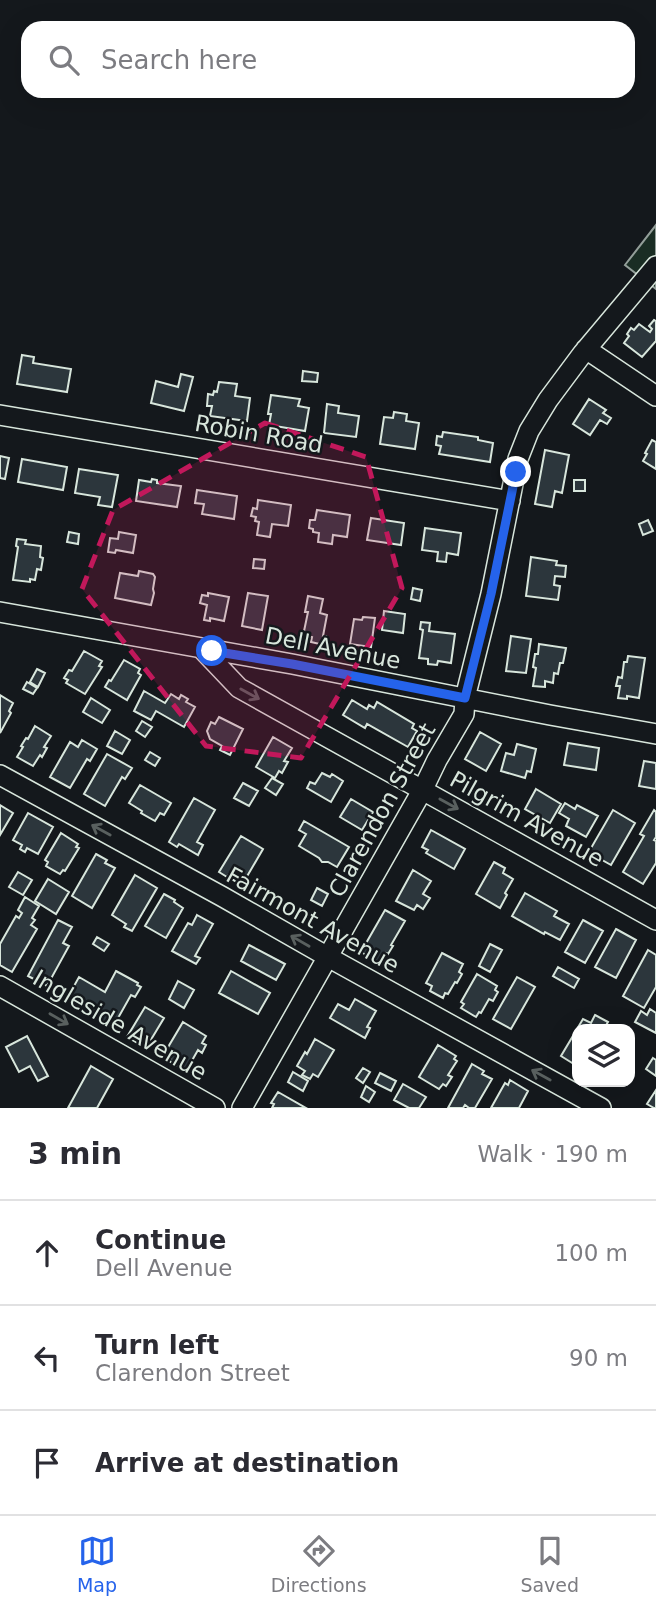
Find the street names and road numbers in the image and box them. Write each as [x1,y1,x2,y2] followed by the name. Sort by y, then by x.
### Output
[193,410,325,458] street label: Robin Road
[263,622,403,674] street label: Dell Avenue
[323,719,441,901] street label: Clarendon Street
[446,766,608,872] street label: Pilgrim Avenue
[222,862,404,978] street label: Fairmont Avenue
[28,965,212,1085] street label: Ingleside Avenue

